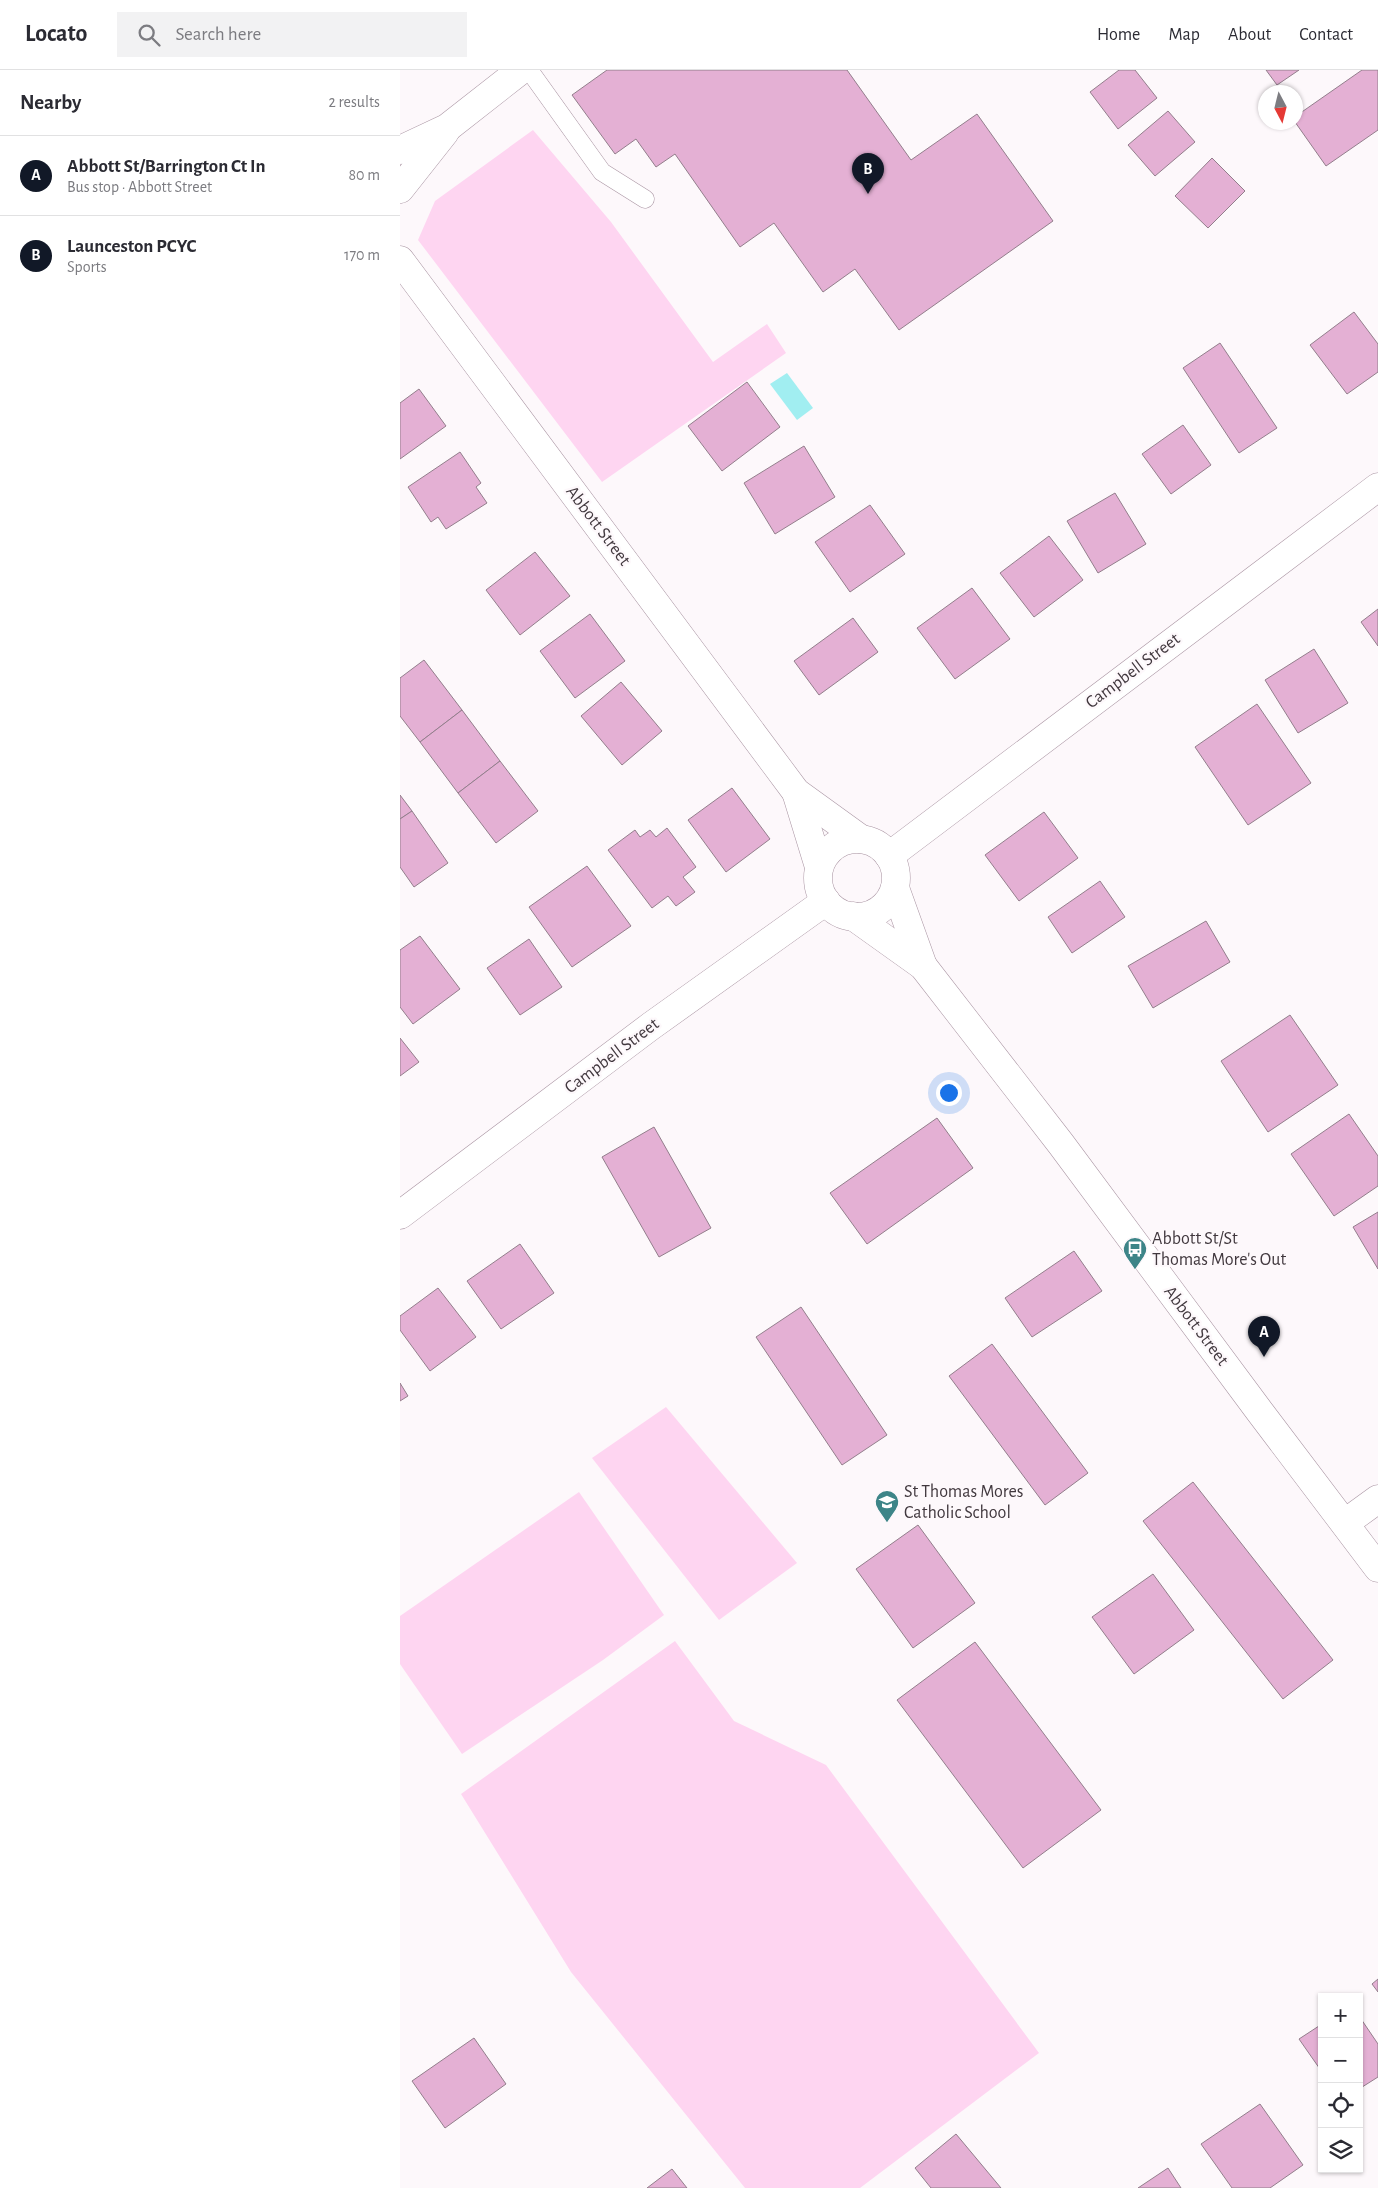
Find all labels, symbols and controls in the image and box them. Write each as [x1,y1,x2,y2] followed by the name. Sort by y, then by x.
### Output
[117,12,467,57] search box
[135,21,163,49] icon: search
[25,22,87,46] text: Locato
[175,25,261,44] text: Search here
[1097,26,1140,44] text: Home
[1168,26,1200,44] text: Map
[1228,26,1271,44] text: About
[1299,26,1353,44] text: Contact
[1258,85,1303,130] north arrow
[20,92,81,113] text: Nearby
[328,94,380,110] text: 2 results
[852,153,884,194] pin: B
[67,157,266,176] text: Abbott St/Barrington Ct In
[31,167,41,183] text: A
[349,167,380,183] text: 80 m
[67,179,212,195] text: Bus stop · Abbott Street
[67,237,196,256] text: Launceston PCYC
[31,247,41,263] text: B
[344,247,380,263] text: 170 m
[67,259,107,275] text: Sports
[562,483,634,569] street label: Abbott Street
[1083,630,1184,712] street label: Campbell Street
[562,1015,663,1097] street label: Campbell Street
[936,1080,962,1106] your location
[1152,1230,1286,1269] place label: Abbott St/St Thomas More's Out
[1122,1236,1148,1270] bus stop icon: Abbott St/St Thomas More's Out
[1160,1283,1232,1369] street label: Abbott Street
[1248,1316,1280,1357] pin: A
[904,1483,1023,1522] place label: St Thomas Mores Catholic School
[874,1489,900,1523] school or university icon: St Thomas Mores Catholic School
[1318,1993,1363,2173] map controls
[1318,1993,1363,2038] button: +
[1318,2038,1363,2083] button: −
[1318,2083,1363,2128] button: locate
[1318,2128,1363,2173] button: layers

